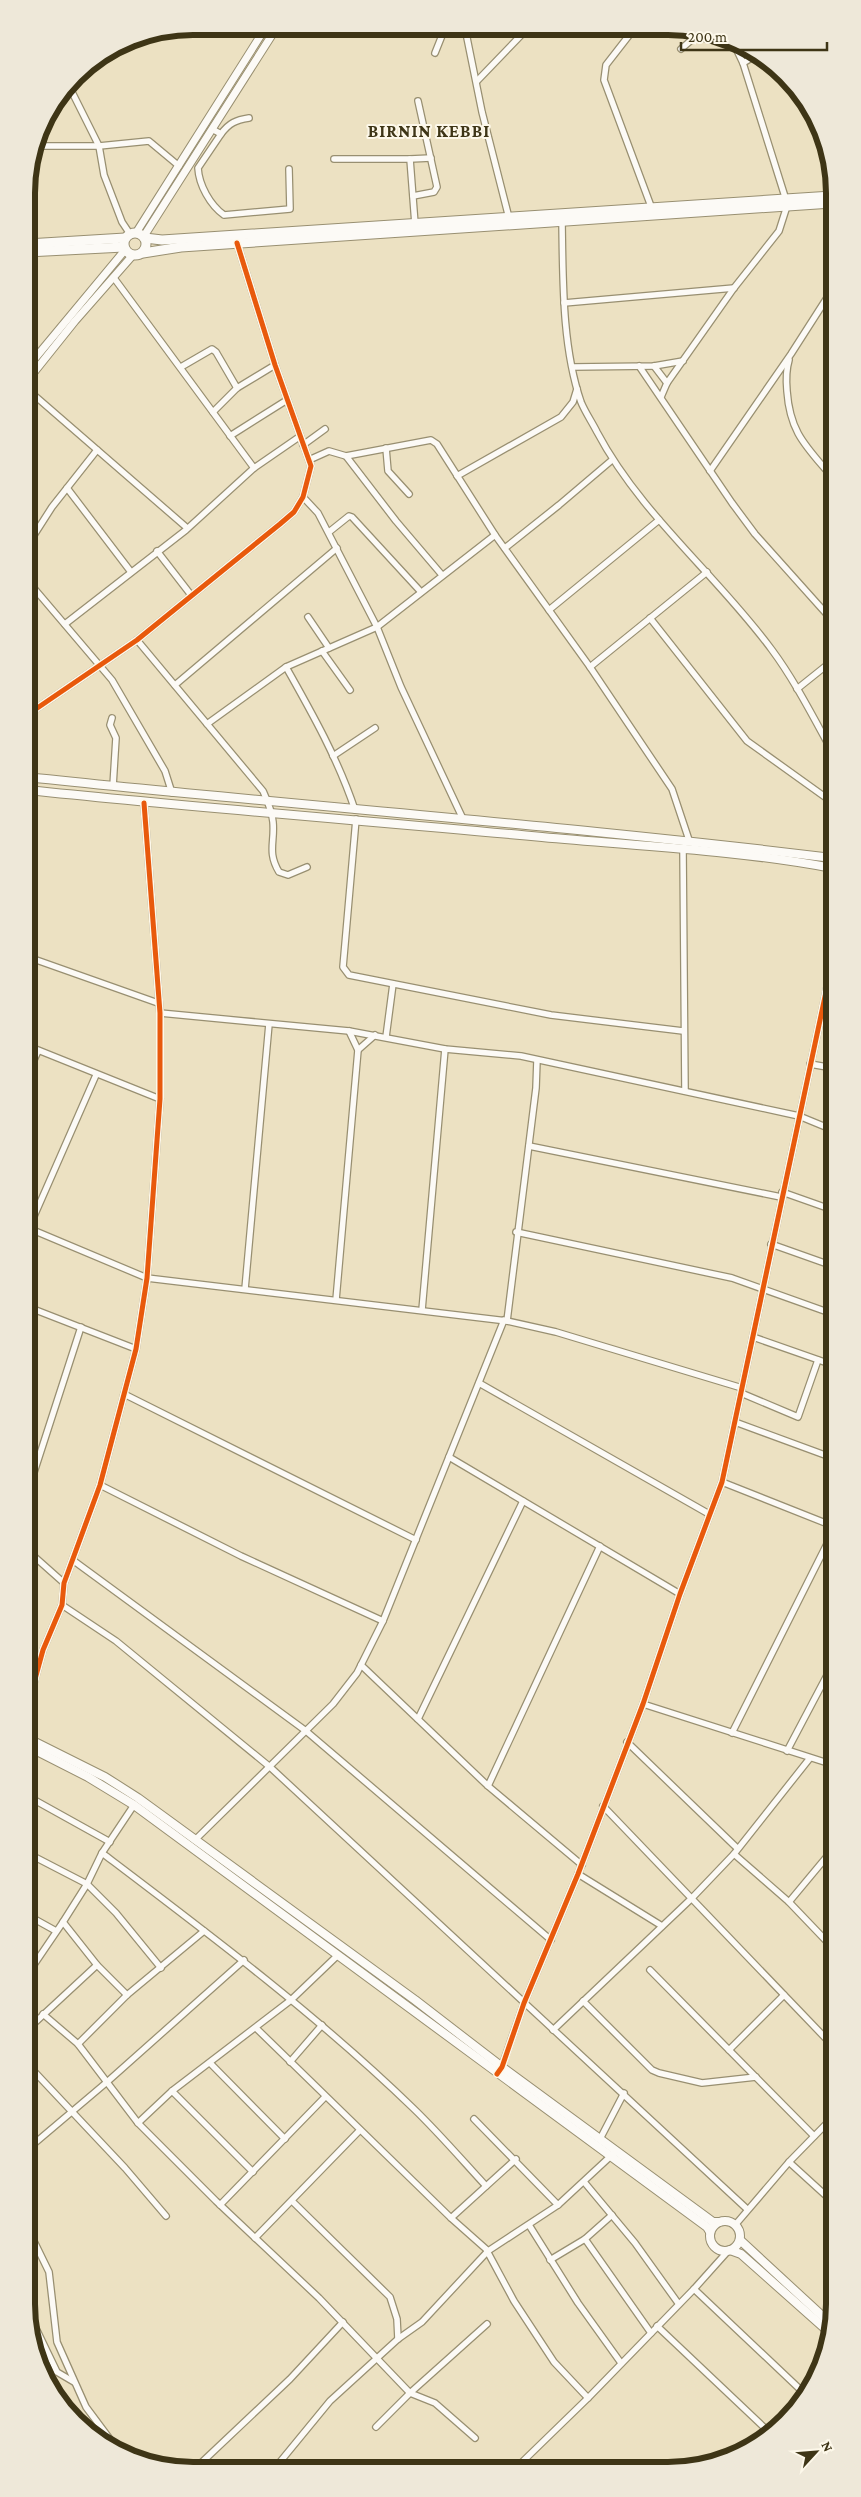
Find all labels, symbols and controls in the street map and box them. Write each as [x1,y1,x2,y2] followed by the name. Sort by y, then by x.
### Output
[681,20,827,52] scale bar
[688,29,727,45] text: 200 m
[368,121,490,141] district label: BIRNIN KEBBI
[791,2427,841,2477] north arrow
[818,2439,837,2455] text: N

